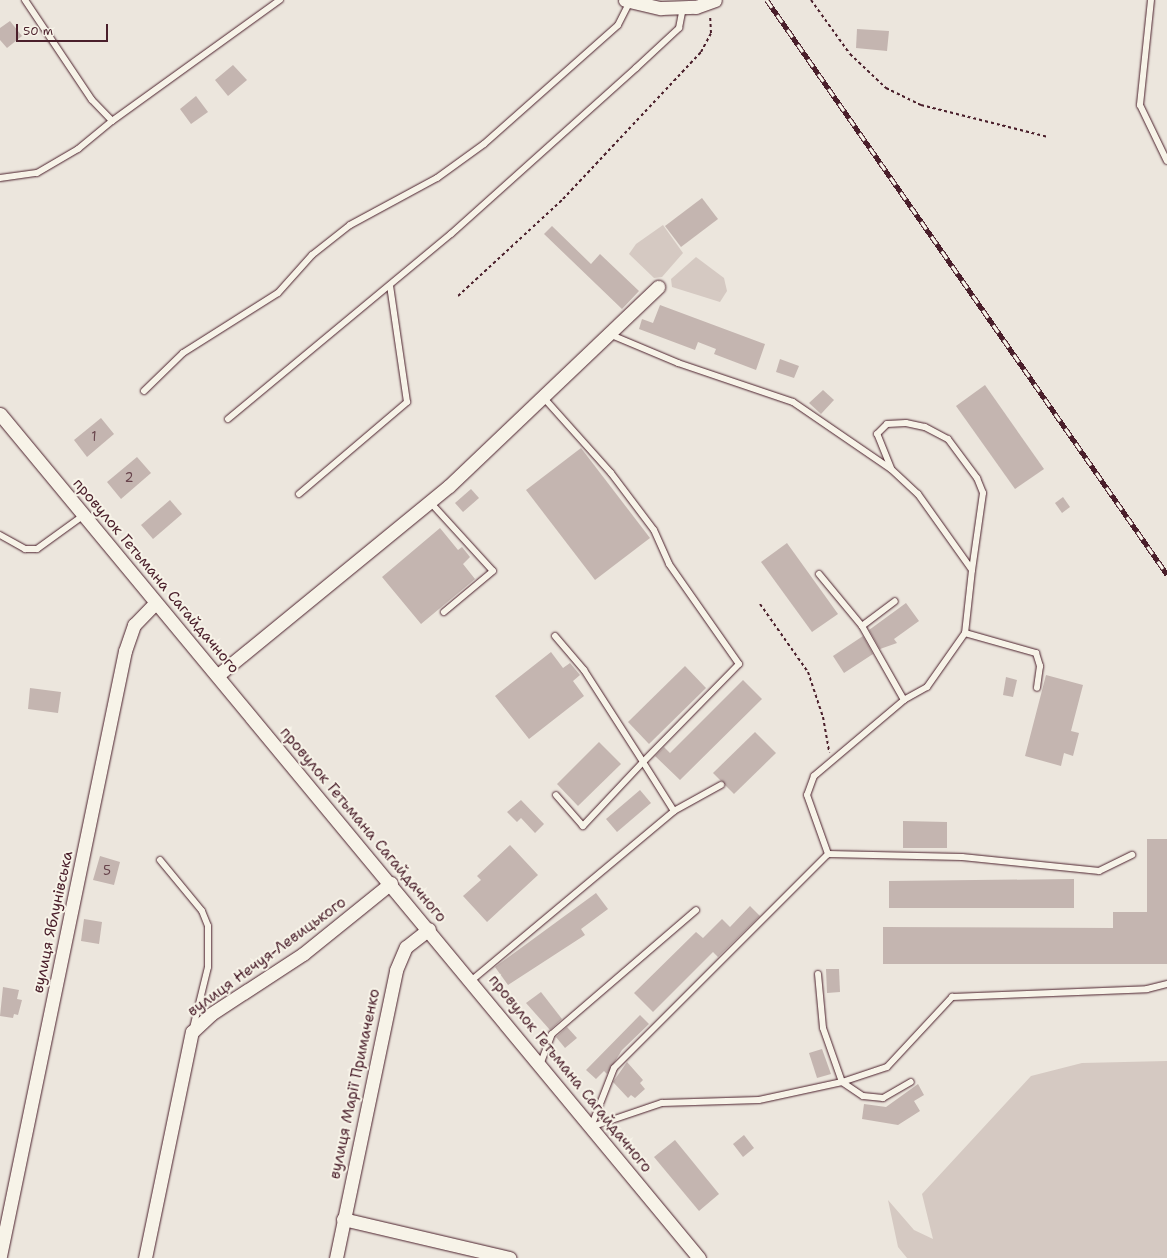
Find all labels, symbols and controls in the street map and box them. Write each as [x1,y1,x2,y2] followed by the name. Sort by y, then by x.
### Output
[18,16,110,42] scale bar
[23,23,53,39] text: 50 m
[91,429,97,445] house number: 1
[124,470,134,486] house number: 2
[69,475,243,677] street label: провулок Гетьмана Сагайдачного
[276,724,450,926] street label: провулок Гетьмана Сагайдачного
[29,849,77,995] street label: вулиця Яблунівська
[103,863,111,879] house number: 5
[184,893,350,1021] street label: вулиця Нечуя-Левицького
[485,972,655,1176] street label: провулок Гетьмана Сагайдачного
[326,987,384,1181] street label: вулиця Марії Примаченко

